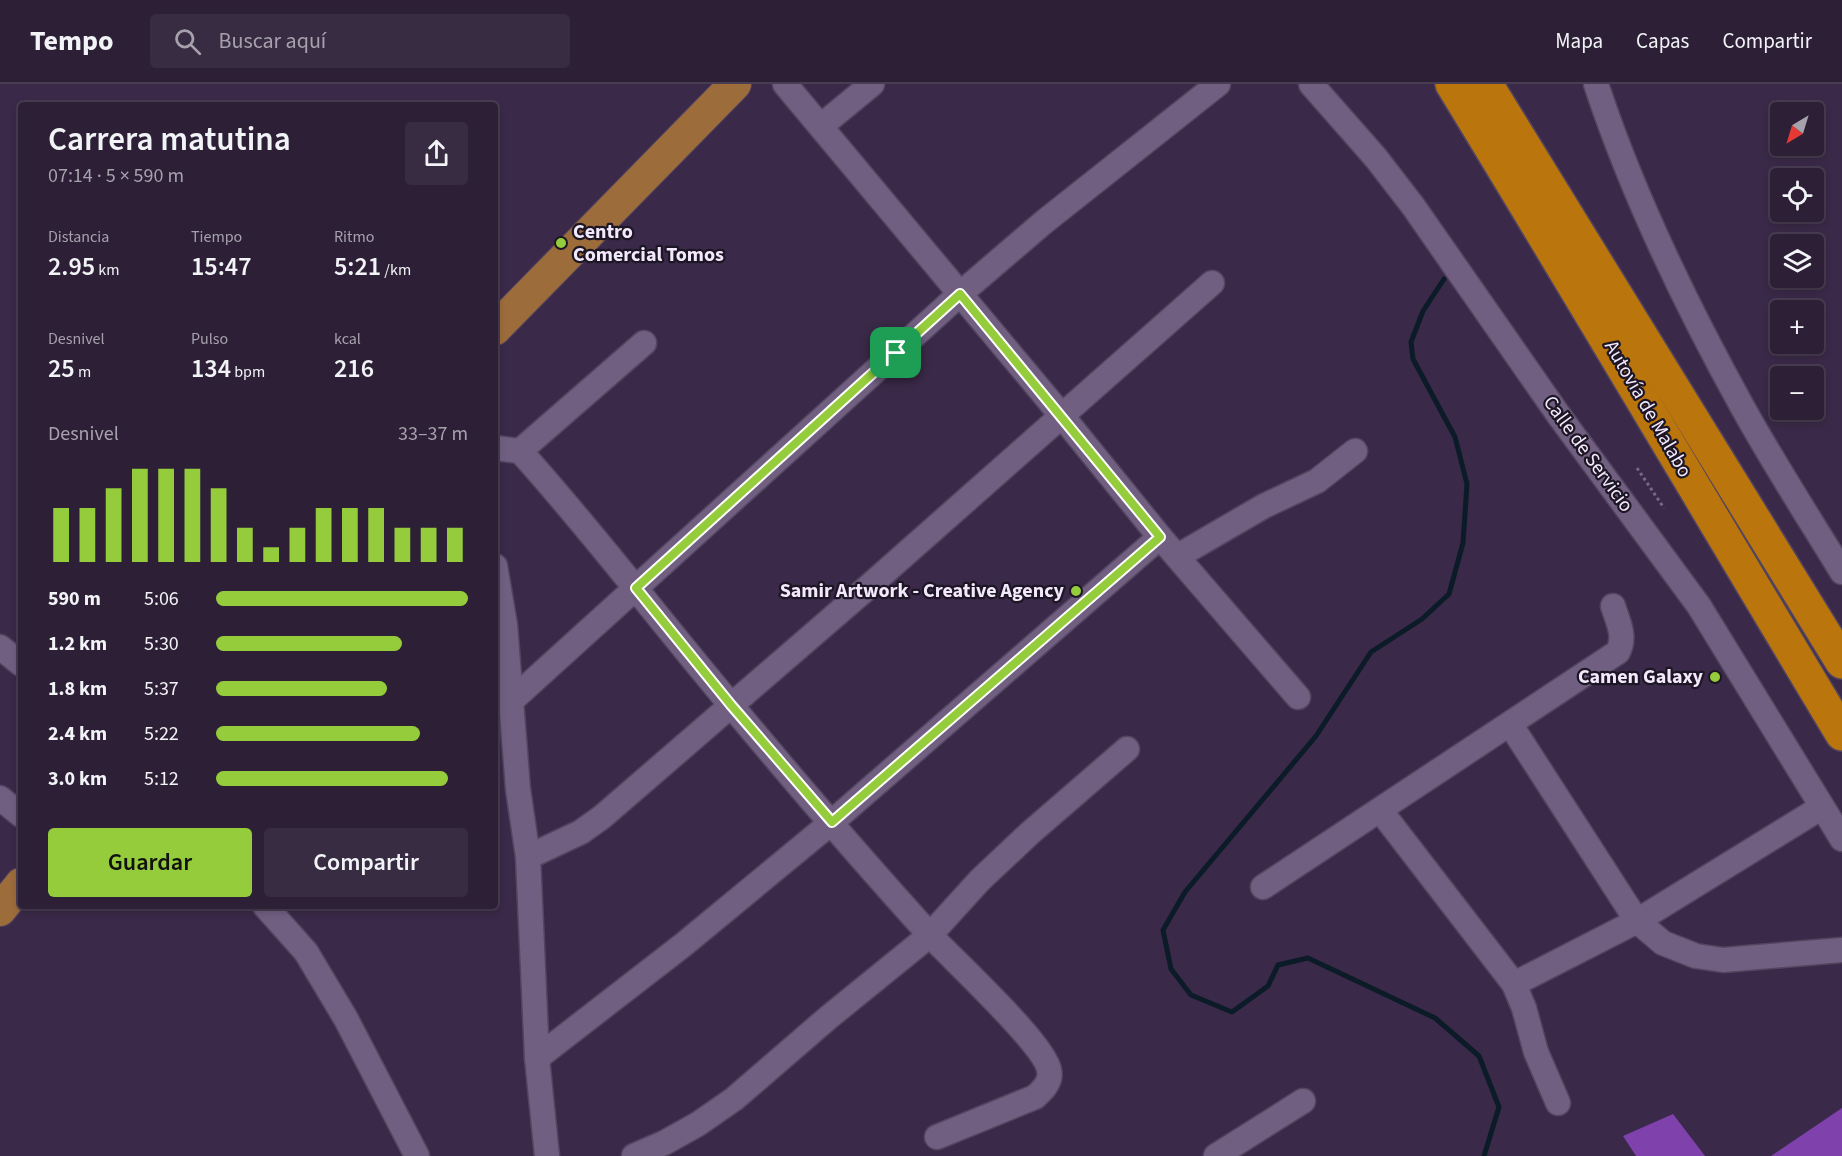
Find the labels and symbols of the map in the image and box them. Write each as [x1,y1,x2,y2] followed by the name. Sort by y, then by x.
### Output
[1770,102,1824,156] north arrow
[573,218,724,269] place label: Centro Comercial Tomos
[554,236,568,250] marker: Centro Comercial Tomos
[870,327,921,378] pin
[1597,335,1699,483] street label: Autovía de Malabo
[1536,390,1640,518] street label: Calle de Servicio
[780,577,1065,605] place label: Samir Artwork - Creative Agency
[1069,584,1083,598] marker: Samir Artwork - Creative Agency
[1578,663,1704,691] place label: Camen Galaxy
[1708,670,1722,684] marker: Camen Galaxy

